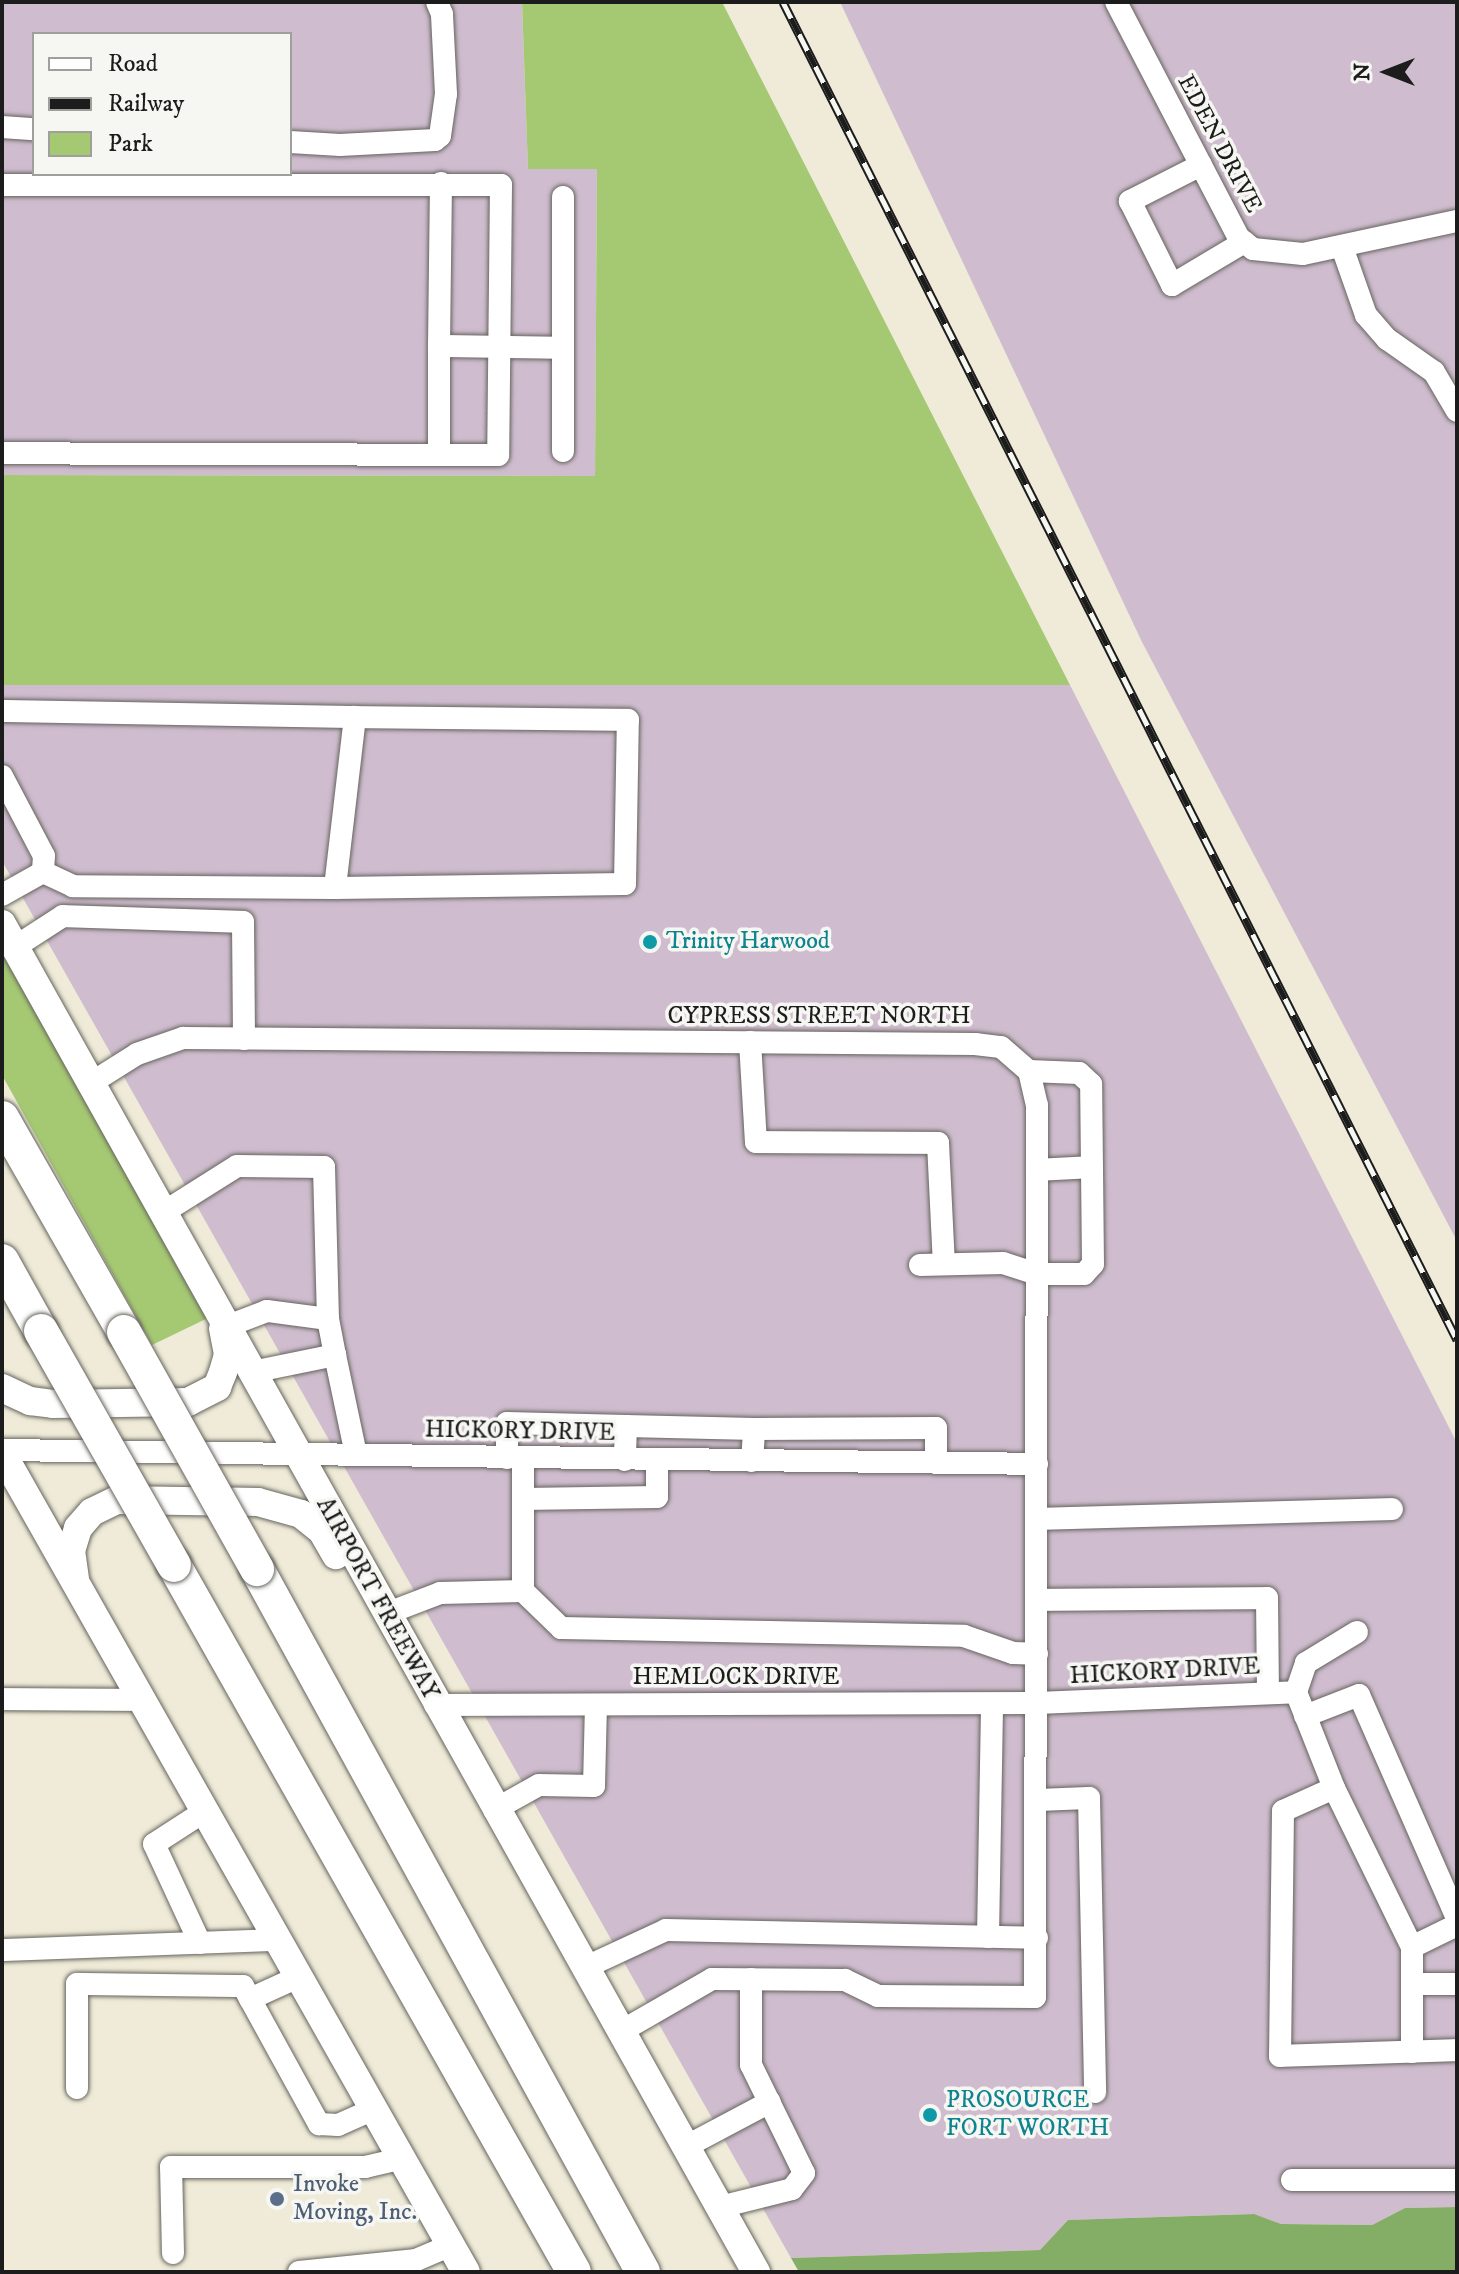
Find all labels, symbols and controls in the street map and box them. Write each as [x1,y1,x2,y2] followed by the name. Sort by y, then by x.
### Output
[32,32,292,176] legend
[1347,32,1427,112] north arrow
[108,49,158,79] text: Road
[1349,63,1376,81] text: N
[1171,70,1267,218] street label: EDEN DRIVE
[108,89,184,119] text: Railway
[108,129,153,159] text: Park
[666,928,830,956] place label: Trinity Harwood
[641,933,659,951] marker: Trinity Harwood
[667,1003,971,1031] street label: CYPRESS STREET NORTH
[424,1416,616,1448] street label: HICKORY DRIVE
[309,1493,445,1705] street label: AIRPORT FREEWAY
[1069,1653,1261,1691] street label: HICKORY DRIVE
[632,1664,840,1692] street label: HEMLOCK DRIVE
[946,2087,1110,2143] place label: PROSOURCE FORT WORTH
[921,2106,939,2124] marker: PROSOURCE FORT WORTH
[293,2171,417,2227] place label: Invoke Moving, Inc.
[268,2190,286,2208] marker: Invoke Moving, Inc.

